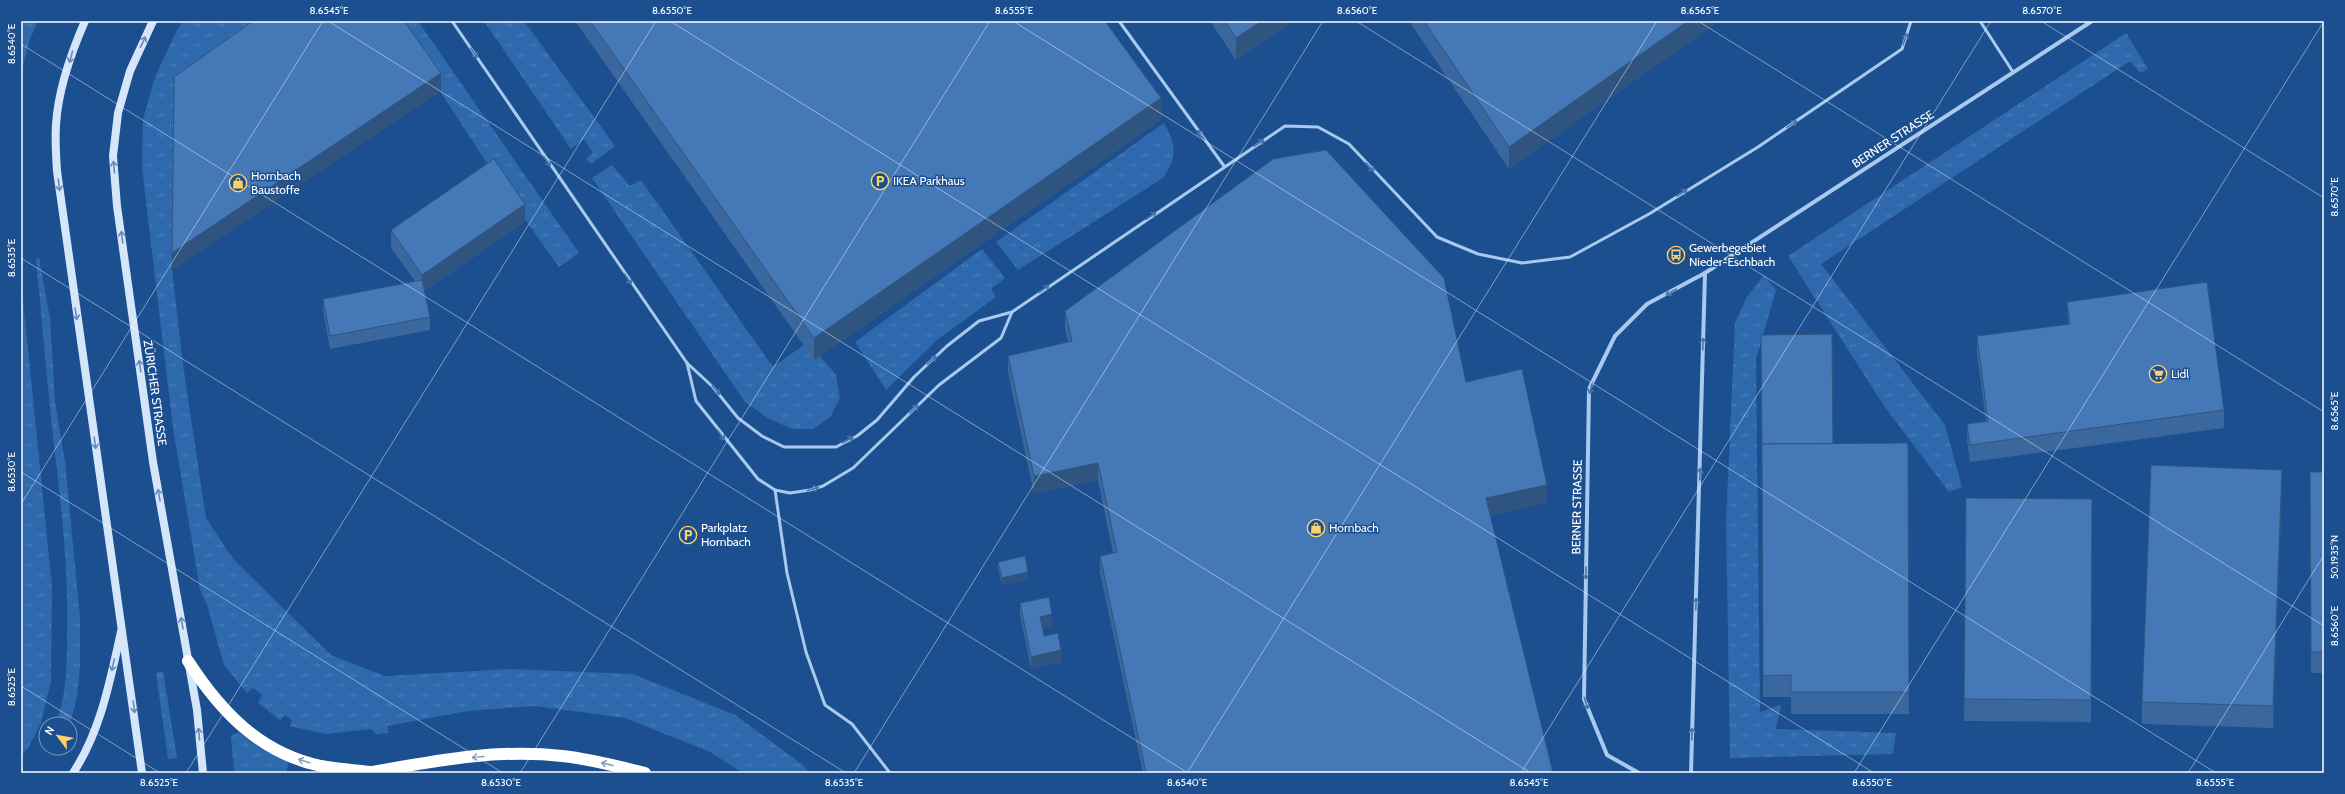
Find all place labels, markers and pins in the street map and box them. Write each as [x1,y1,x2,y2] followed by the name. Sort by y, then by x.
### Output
[251,168,301,197] place label: Hornbach Baustoffe
[870,171,890,191] parking icon: IKEA Parkhaus
[228,173,248,193] shop icon: Hornbach Baustoffe
[893,173,965,188] place label: IKEA Parkhaus
[1689,240,1775,269] place label: Gewerbegebiet Nieder-Eschbach
[1666,245,1686,265] bus stop icon: Gewerbegebiet Nieder-Eschbach
[2148,364,2168,384] supermarket icon: Lidl
[2171,366,2189,381] place label: Lidl
[1306,518,1326,538] shop icon: Hornbach
[701,520,751,549] place label: Parkplatz Hornbach
[1329,520,1379,535] place label: Hornbach
[678,525,698,545] parking icon: Parkplatz Hornbach

